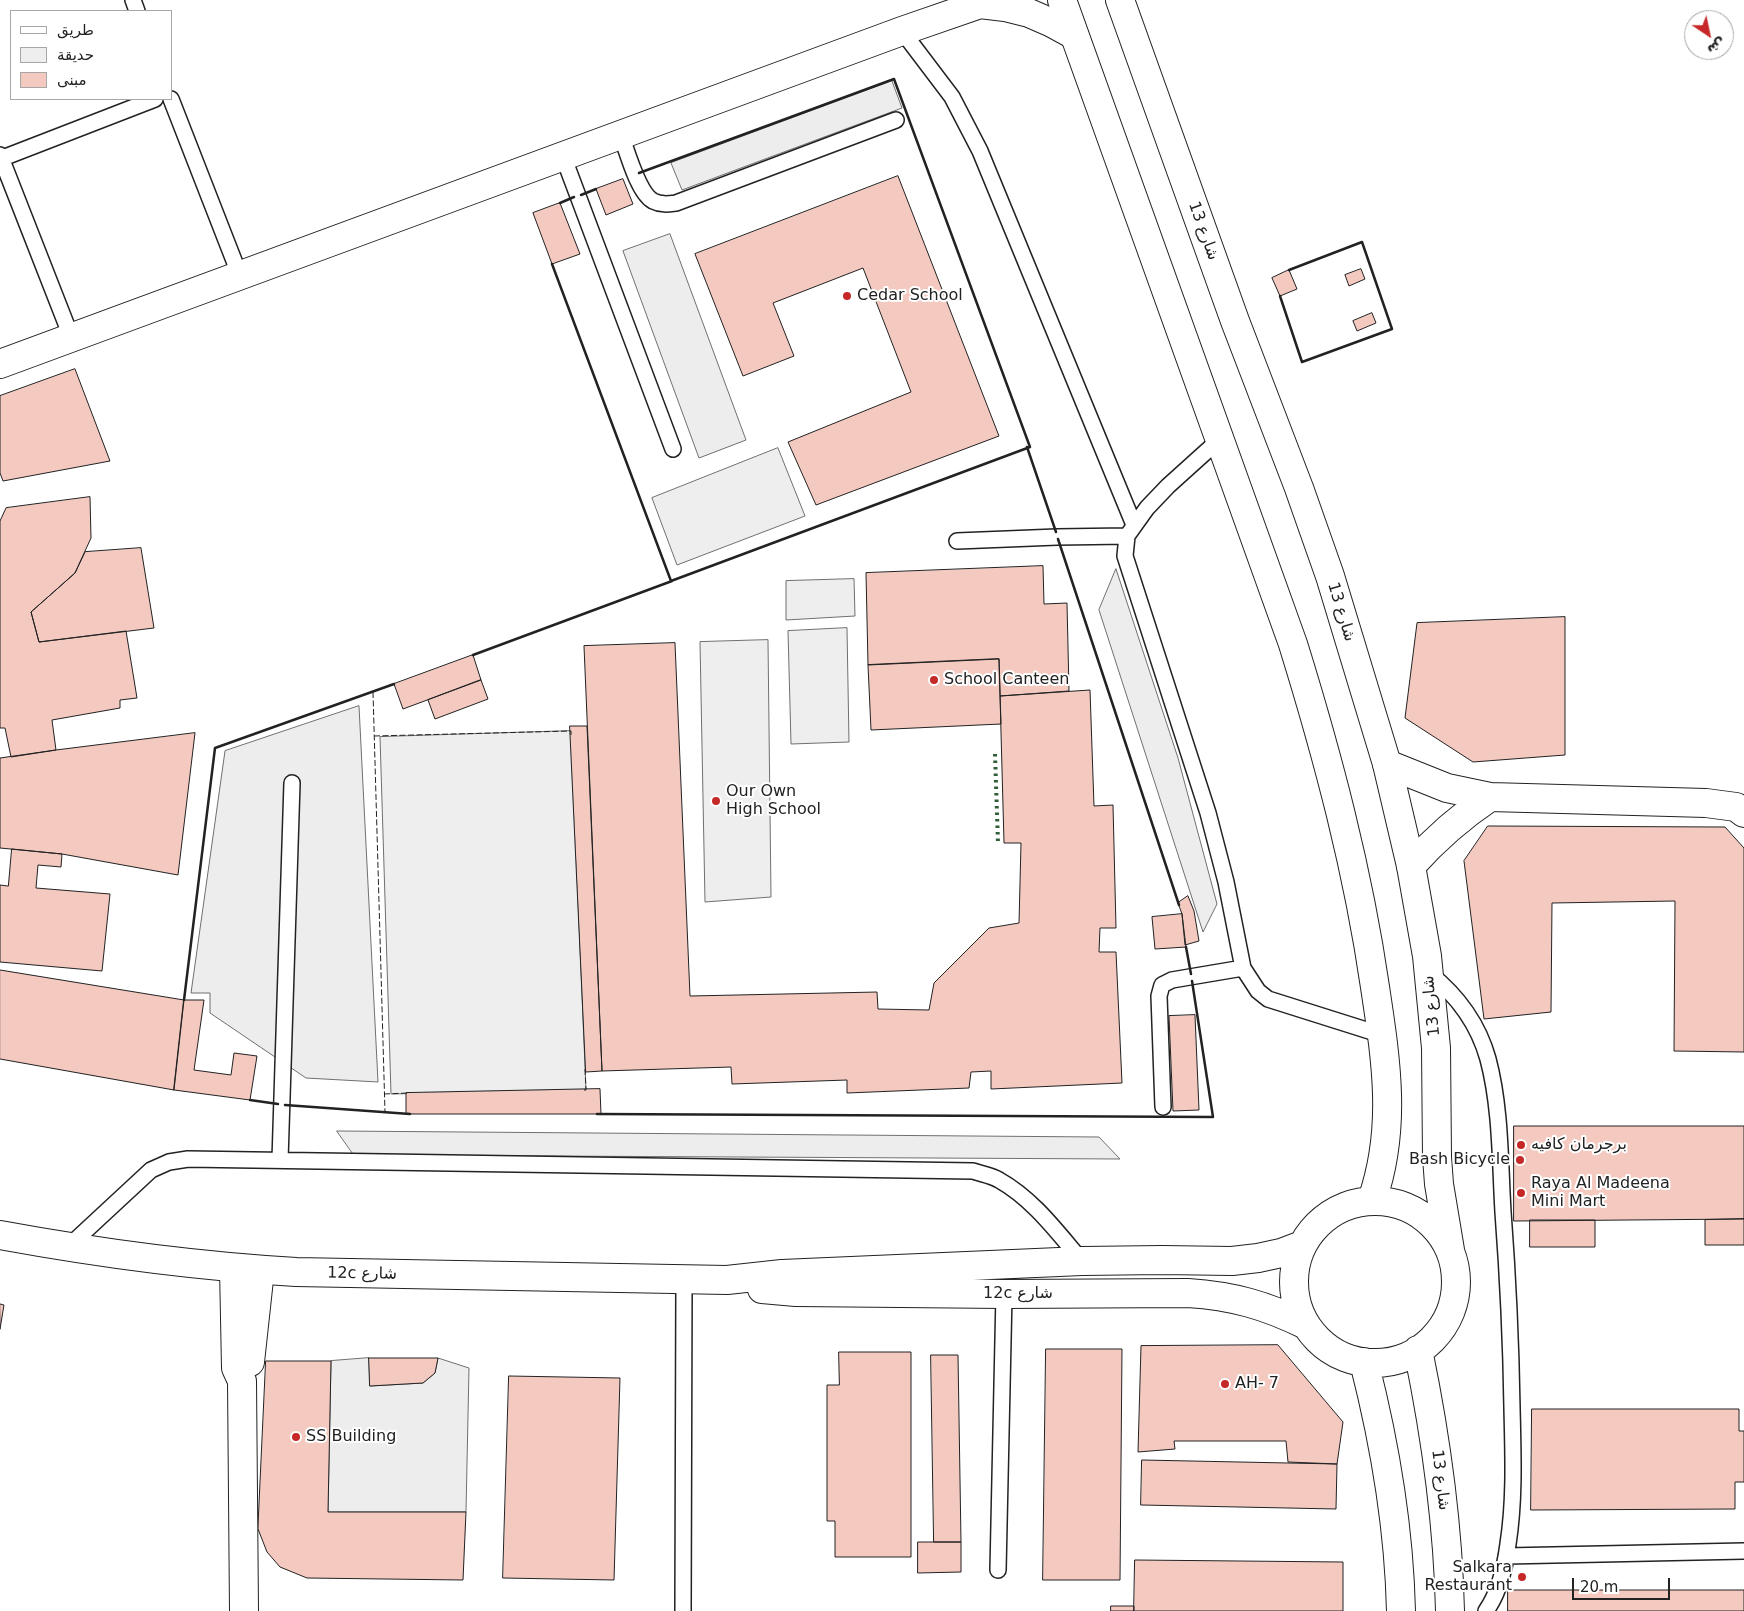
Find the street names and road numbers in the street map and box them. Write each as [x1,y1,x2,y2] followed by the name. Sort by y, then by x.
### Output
[1184,199,1222,263] street label: شارع 13
[1323,580,1359,644] street label: شارع 13
[1419,975,1445,1037] street label: شارع 13
[327,1264,397,1284] street label: 12c شارع
[983,1284,1053,1304] street label: 12c شارع
[1427,1449,1453,1511] street label: شارع 13

